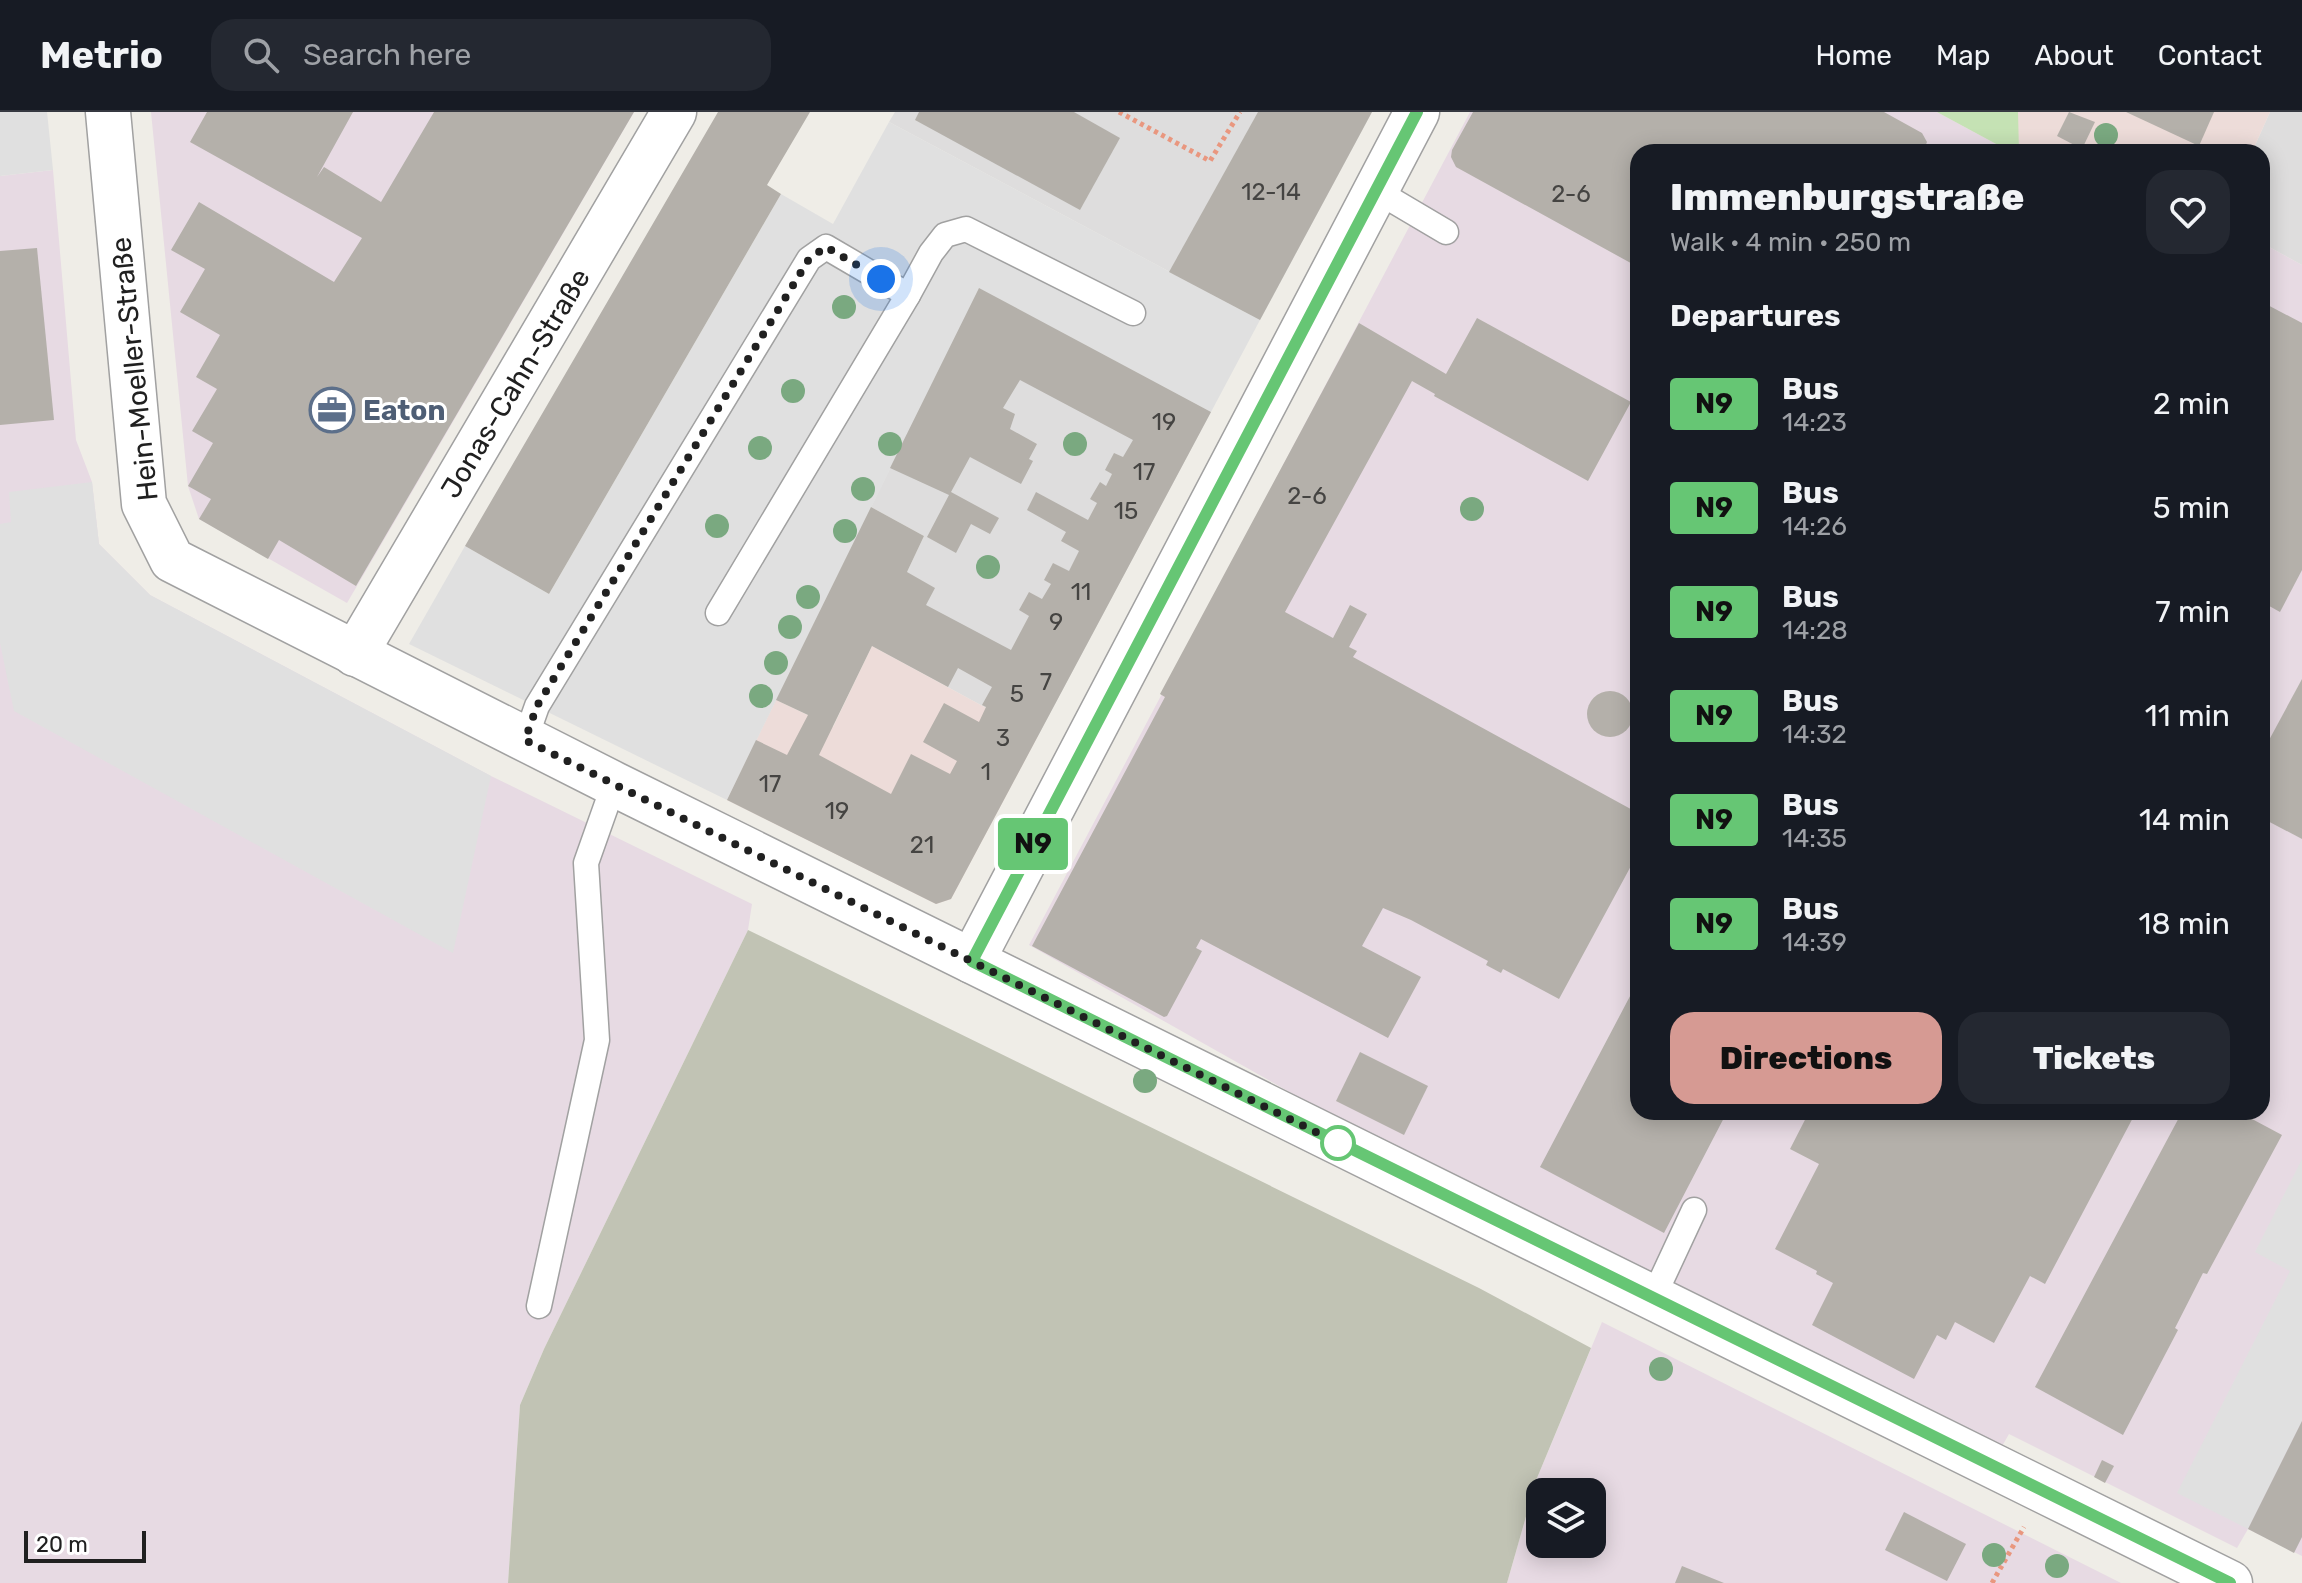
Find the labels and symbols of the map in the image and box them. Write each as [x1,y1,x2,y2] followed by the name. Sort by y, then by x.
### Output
[1241,178,1301,206] house number: 12-14
[1551,180,1591,208] house number: 2-6
[104,235,165,502] street label: Hein-Moeller-Straße
[861,259,901,299] your location
[434,263,597,504] street label: Jonas-Cahn-Straße
[308,386,356,434] office icon: Eaton
[363,394,445,427] place label: Eaton
[1152,408,1176,436] house number: 19
[1133,458,1155,486] house number: 17
[1287,482,1327,510] house number: 2-6
[1114,497,1138,525] house number: 15
[1071,578,1091,606] house number: 11
[1049,608,1063,636] house number: 9
[1040,668,1052,696] house number: 7
[1010,680,1024,708] house number: 5
[996,724,1010,752] house number: 3
[981,758,991,786] house number: 1
[759,770,781,798] house number: 17
[825,797,849,825] house number: 19
[997,818,1069,870] line badge: N9
[910,831,934,859] house number: 21
[1321,1126,1355,1160] unlabelled marker
[24,1527,146,1563] scale bar

